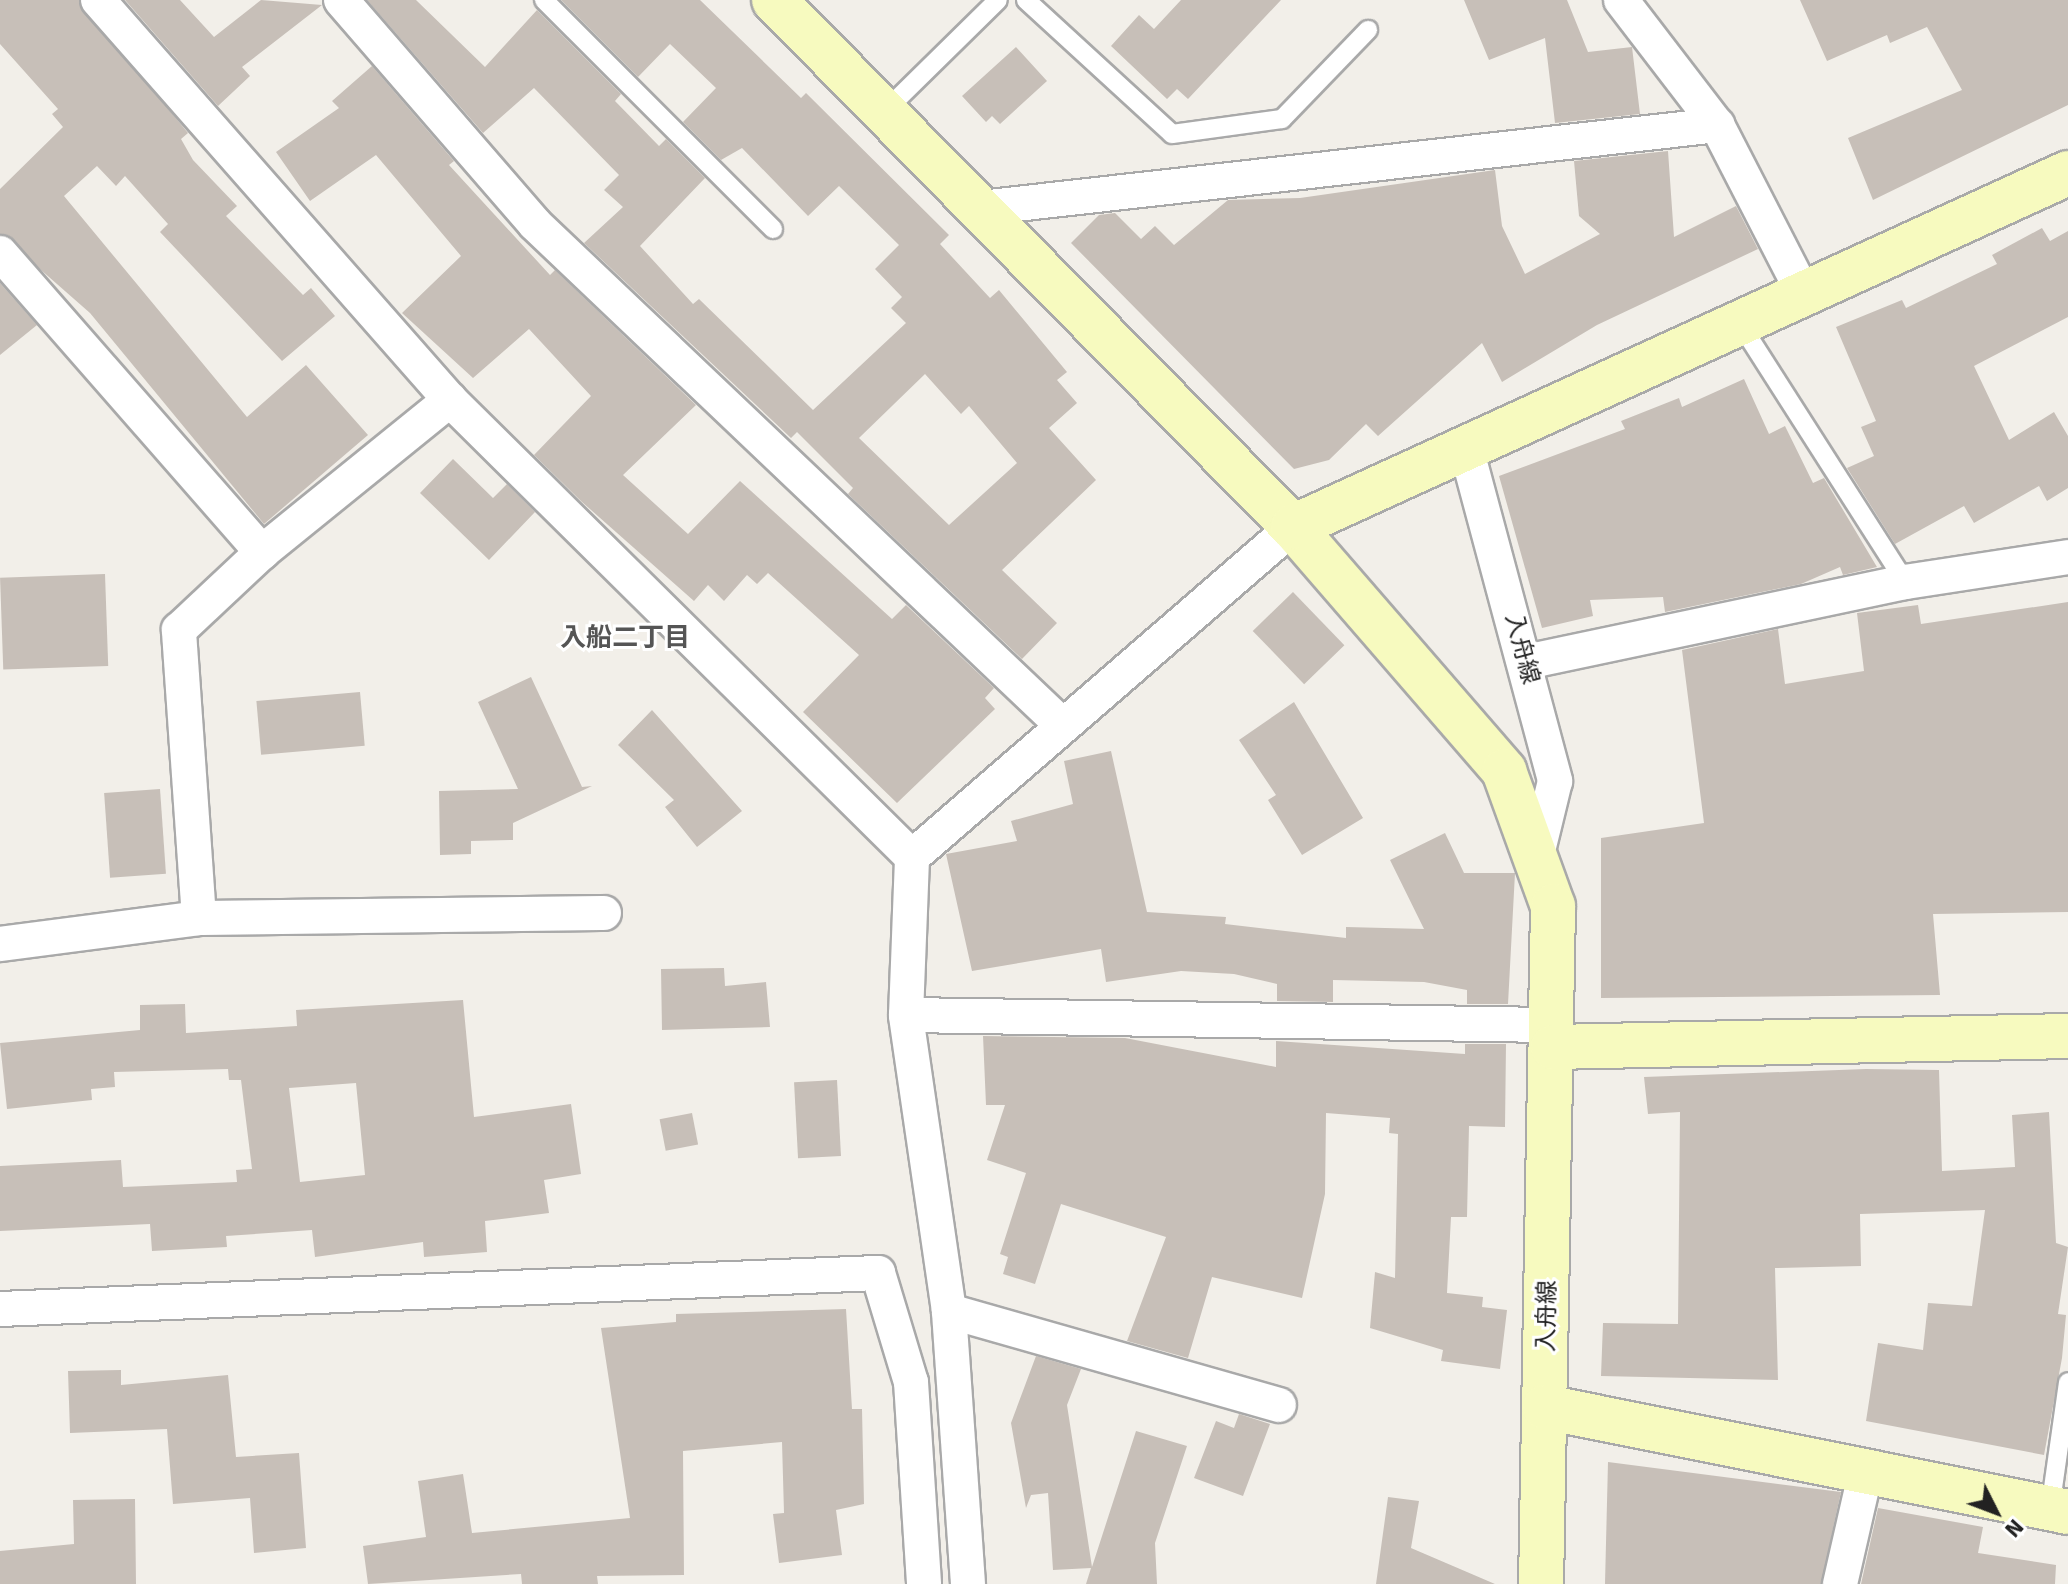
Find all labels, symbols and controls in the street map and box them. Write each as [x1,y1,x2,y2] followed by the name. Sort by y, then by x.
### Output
[1499,610,1545,688] street label: 入舟線
[560,623,690,655] district label: 入船二丁目
[1532,1280,1562,1352] street label: 入舟線
[1956,1472,2036,1552] north arrow
[1999,1514,2029,1543] text: N

